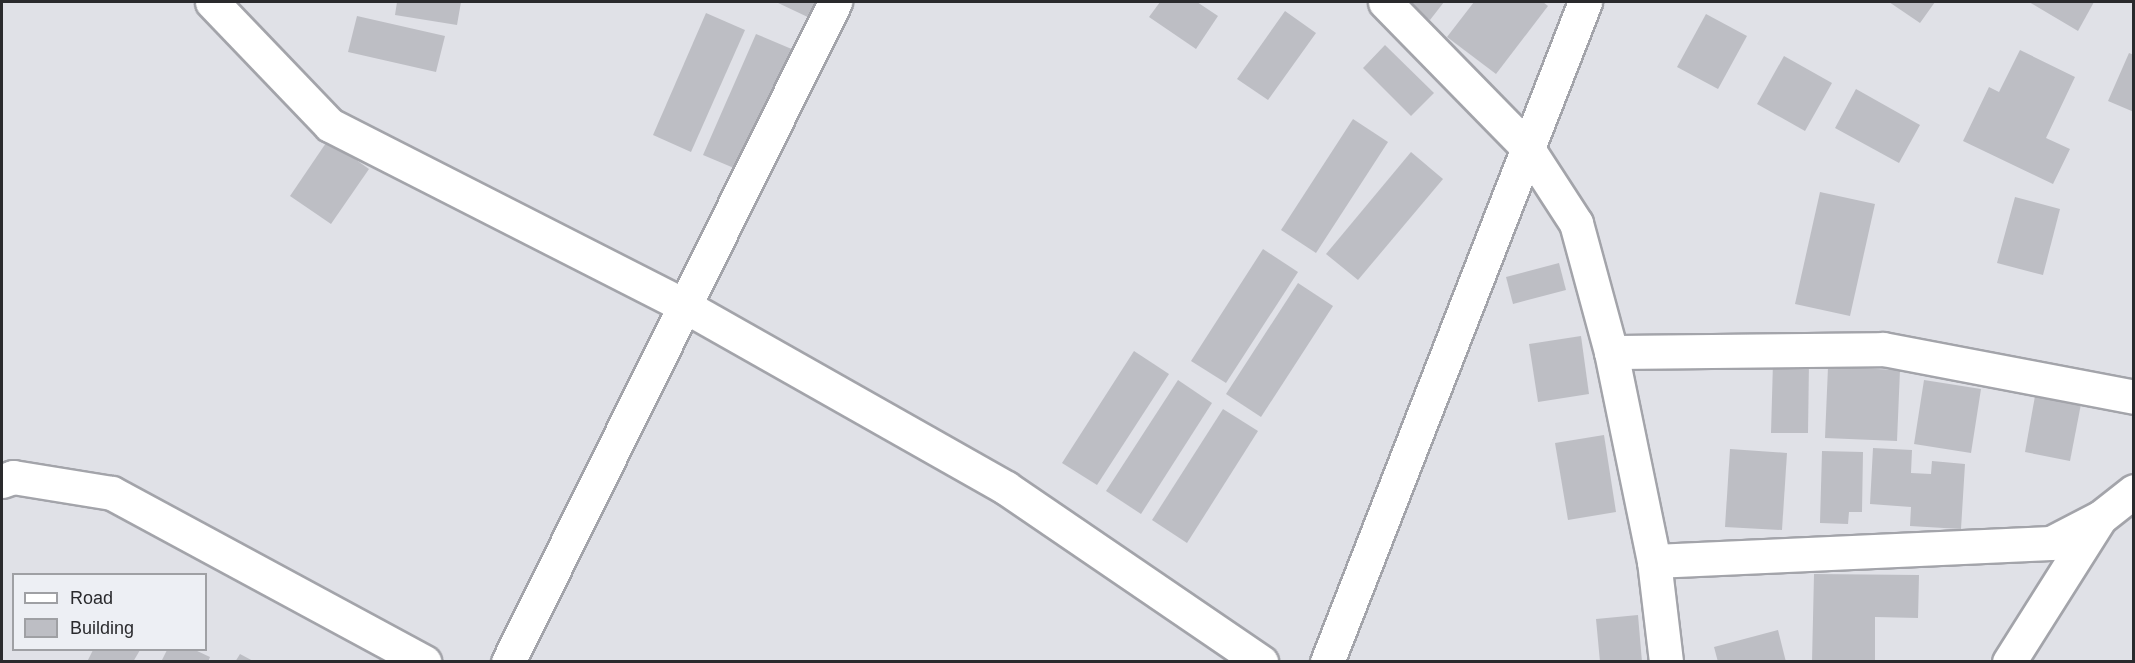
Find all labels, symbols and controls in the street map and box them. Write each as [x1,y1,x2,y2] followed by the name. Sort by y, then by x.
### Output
[12,573,207,651] legend
[70,588,113,608] text: Road
[70,618,134,638] text: Building

